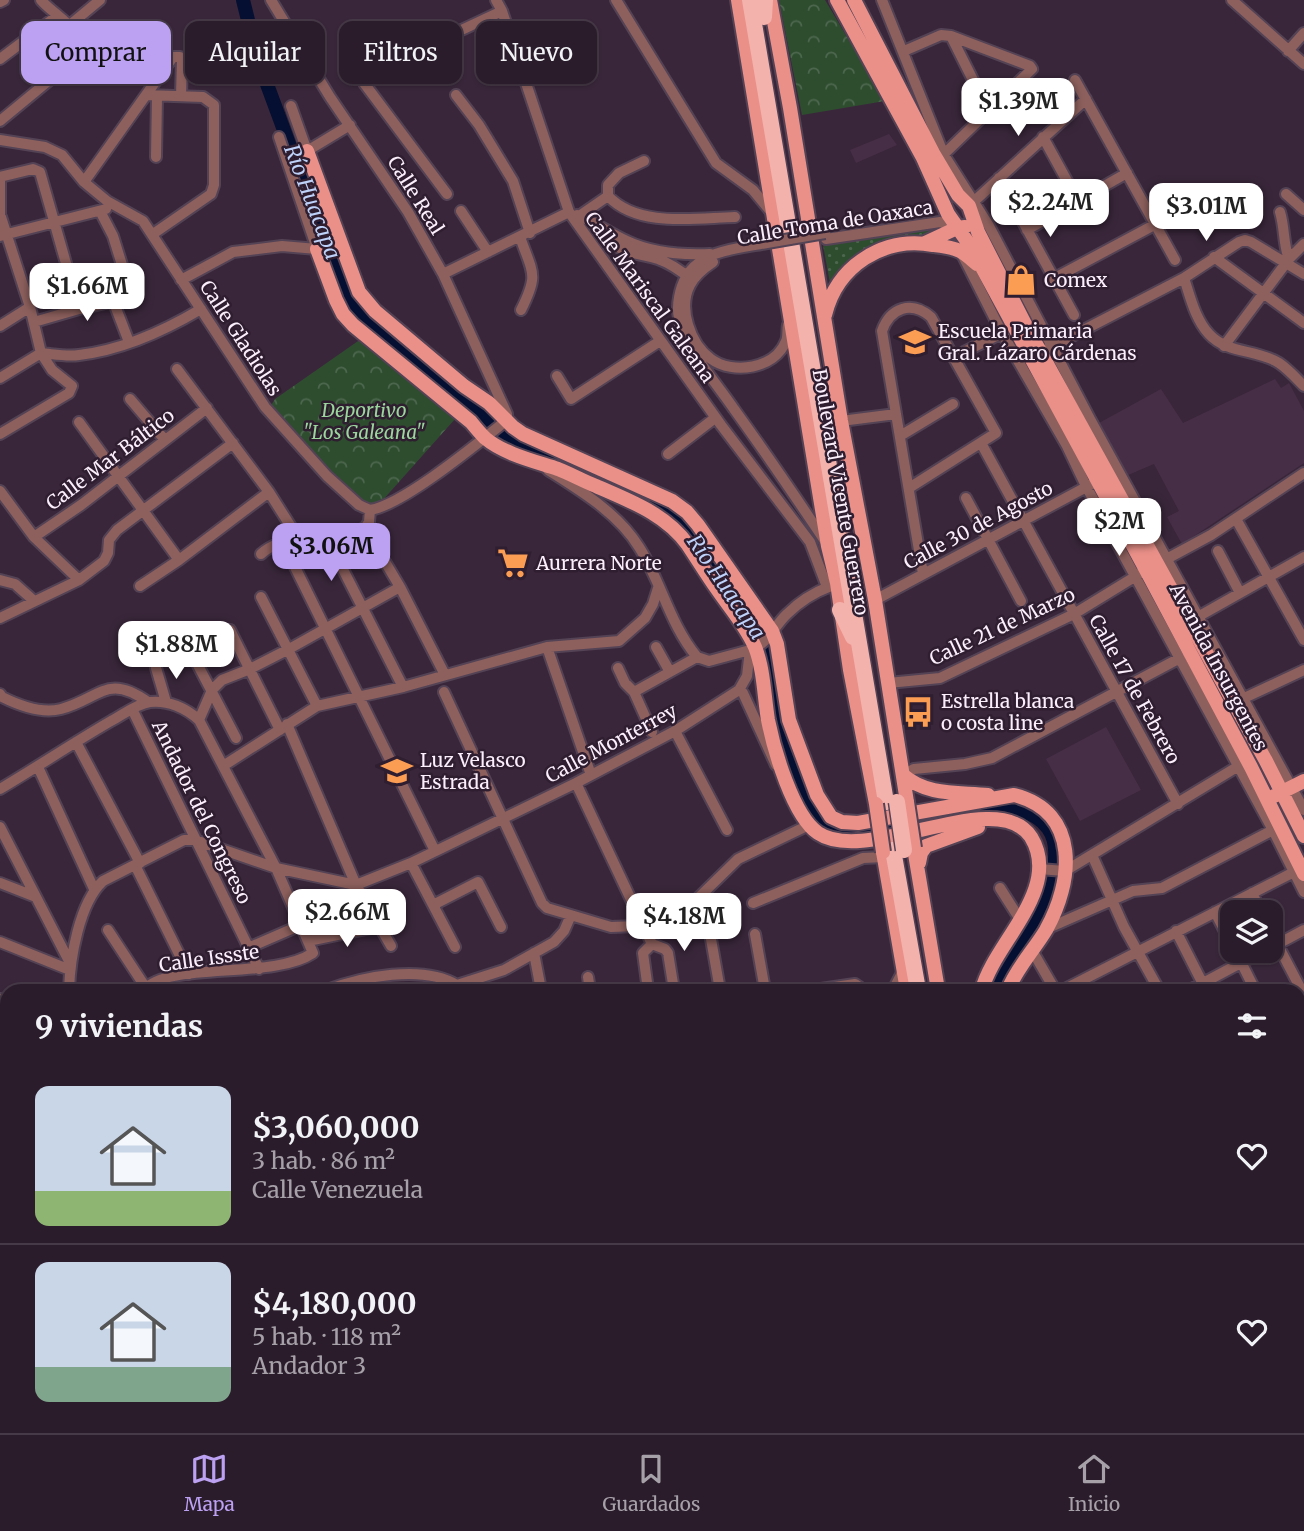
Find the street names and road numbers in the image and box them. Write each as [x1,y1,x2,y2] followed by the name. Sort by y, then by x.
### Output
[382,151,450,239] street label: Calle Real
[735,195,935,249] street label: Calle Toma de Oaxaca
[580,207,720,387] street label: Calle Mariscal Galeana
[195,276,287,400] street label: Calle Gladiolas
[807,367,875,617] street label: Boulevard Vicente Guerrero
[41,403,179,515] street label: Calle Mar Báltico
[899,476,1057,574] street label: Calle 30 de Agosto
[1164,578,1273,755] street label: Avenida Insurgentes
[925,582,1079,670] street label: Calle 21 de Marzo
[1084,610,1186,768] street label: Calle 17 de Febrero
[541,698,681,788] street label: Calle Monterrey
[147,715,257,908] street label: Andador del Congreso
[157,939,261,977] street label: Calle Issste

